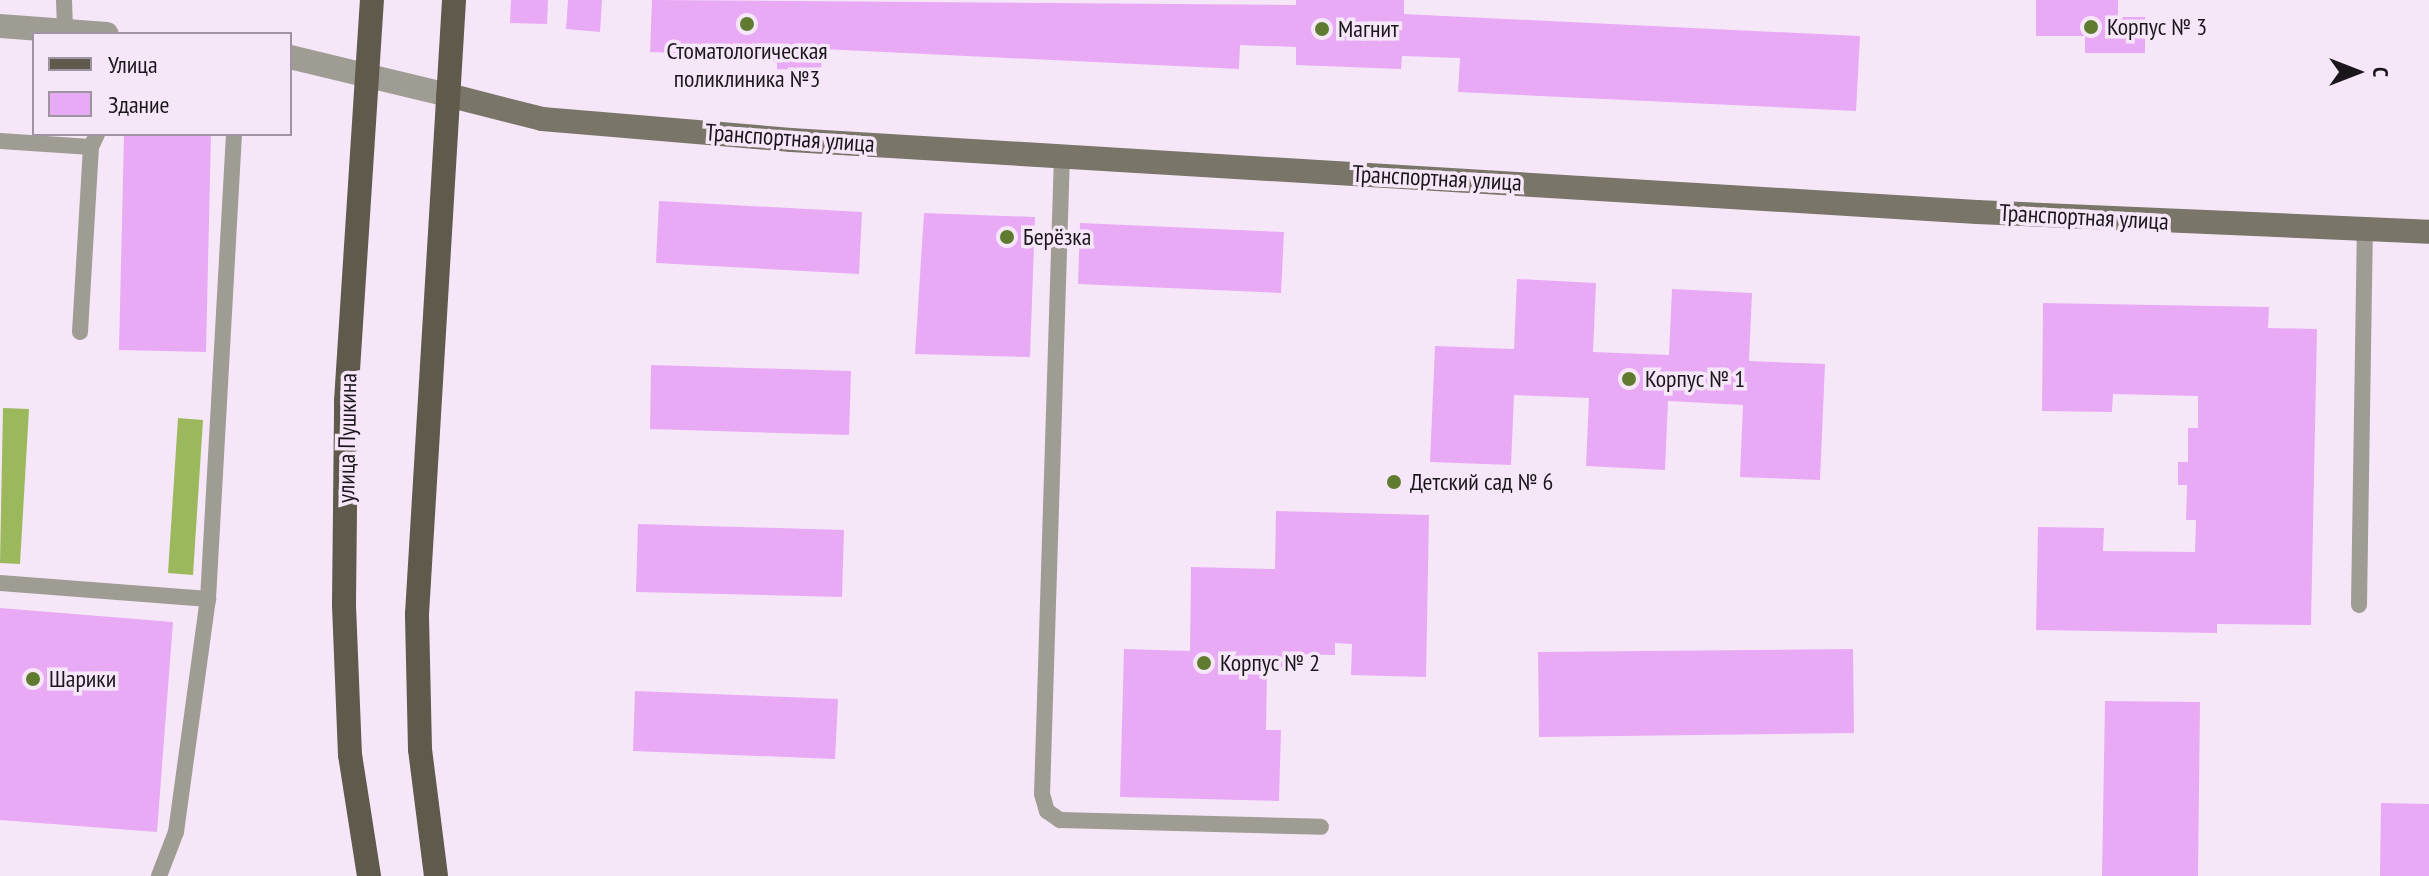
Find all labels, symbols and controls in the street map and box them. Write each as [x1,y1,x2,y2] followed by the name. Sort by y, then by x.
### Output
[2107,13,2207,41] place label: Корпус № 3
[738,15,756,33] marker: Стоматологическая поликлиника №3
[1338,15,1399,43] place label: Магнит
[2082,18,2100,36] marker: Корпус № 3
[1313,20,1331,38] marker: Магнит
[32,32,292,136] legend
[2317,32,2397,112] north arrow
[666,37,828,93] place label: Стоматологическая поликлиника №3
[108,49,158,80] text: Улица
[2367,67,2395,77] text: С
[108,89,169,120] text: Здание
[704,118,876,158] street label: Транспортная улица
[1352,159,1522,197] street label: Транспортная улица
[1999,198,2169,236] street label: Транспортная улица
[1023,223,1091,251] place label: Берёзка
[998,228,1016,246] marker: Берёзка
[1645,365,1745,393] place label: Корпус № 1
[1620,370,1638,388] marker: Корпус № 1
[331,373,363,503] street label: улица Пушкина
[1410,468,1553,496] place label: Детский сад № 6
[1385,473,1403,491] marker: Детский сад № 6
[1220,649,1320,677] place label: Корпус № 2
[1195,654,1213,672] marker: Корпус № 2
[49,665,116,693] place label: Шарики
[24,670,42,688] marker: Шарики

